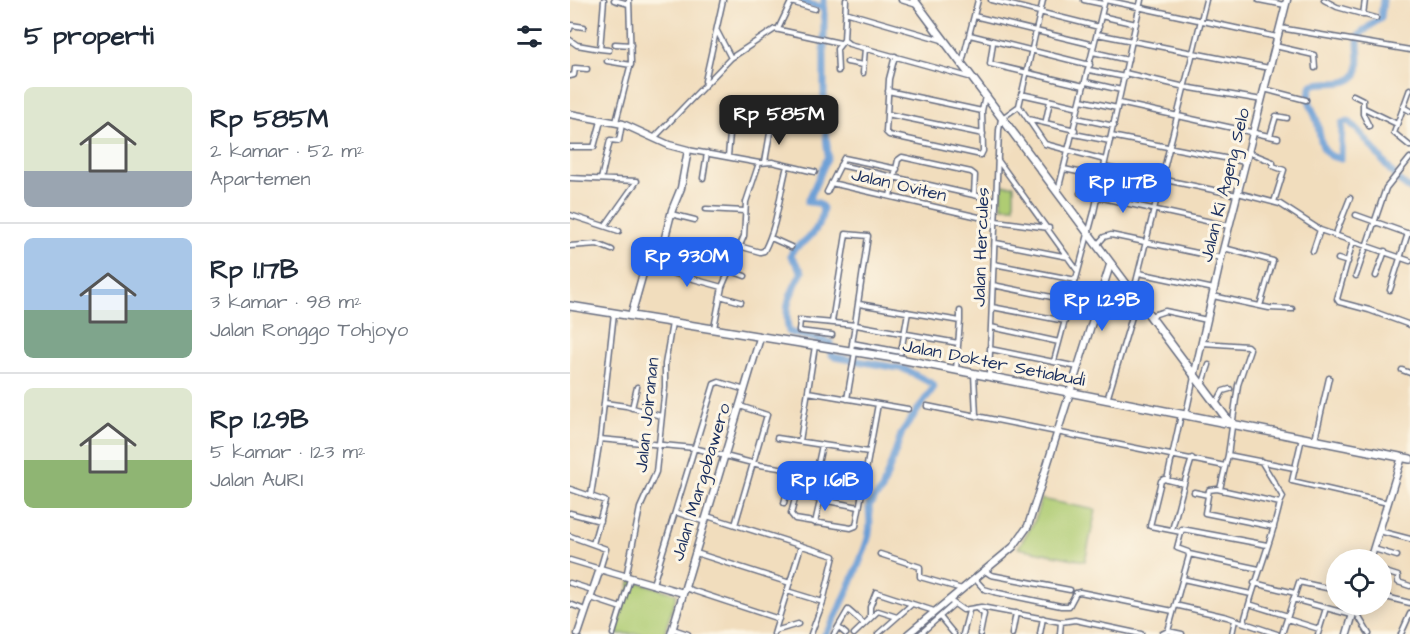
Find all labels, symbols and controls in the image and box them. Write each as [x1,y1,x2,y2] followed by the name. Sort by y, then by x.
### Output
[24,18,154,54] text: 5 properti
[513,20,546,53] icon: filters
[724,95,834,146] pin: Rp 585M
[733,100,825,128] text: Rp 585M
[210,101,329,137] text: Rp 585M
[1194,105,1257,265] street label: Jalan Ki Ageng Selo
[72,111,144,183] icon: home
[210,137,364,165] text: 2 kamar · 52 m²
[849,162,949,208] street label: Jalan Oviten
[1061,163,1185,214] pin: Rp 1.17B
[210,165,310,193] text: Apartemen
[1089,168,1157,196] text: Rp 1.17B
[966,187,996,307] street label: Jalan Hercules
[632,237,742,288] pin: Rp 930M
[645,242,729,270] text: Rp 930M
[210,252,298,288] text: Rp 1.17B
[72,262,144,334] icon: home
[1040,281,1164,332] pin: Rp 1.29B
[1064,286,1140,314] text: Rp 1.29B
[210,288,362,316] text: 3 kamar · 98 m²
[210,316,408,344] text: Jalan Ronggo Tohjoyo
[901,333,1088,393] street label: Jalan Dokter Setiabudi
[629,356,665,474] street label: Jalan Joiranan
[665,400,738,564] street label: Jalan Margobawero
[210,402,309,438] text: Rp 1.29B
[72,412,144,484] icon: home
[210,438,366,466] text: 5 kamar · 123 m²
[763,461,887,512] pin: Rp 1.61B
[210,466,303,494] text: Jalan AURI
[791,466,859,494] text: Rp 1.61B
[1326,549,1392,615] map controls
[1326,549,1392,615] button: locate

